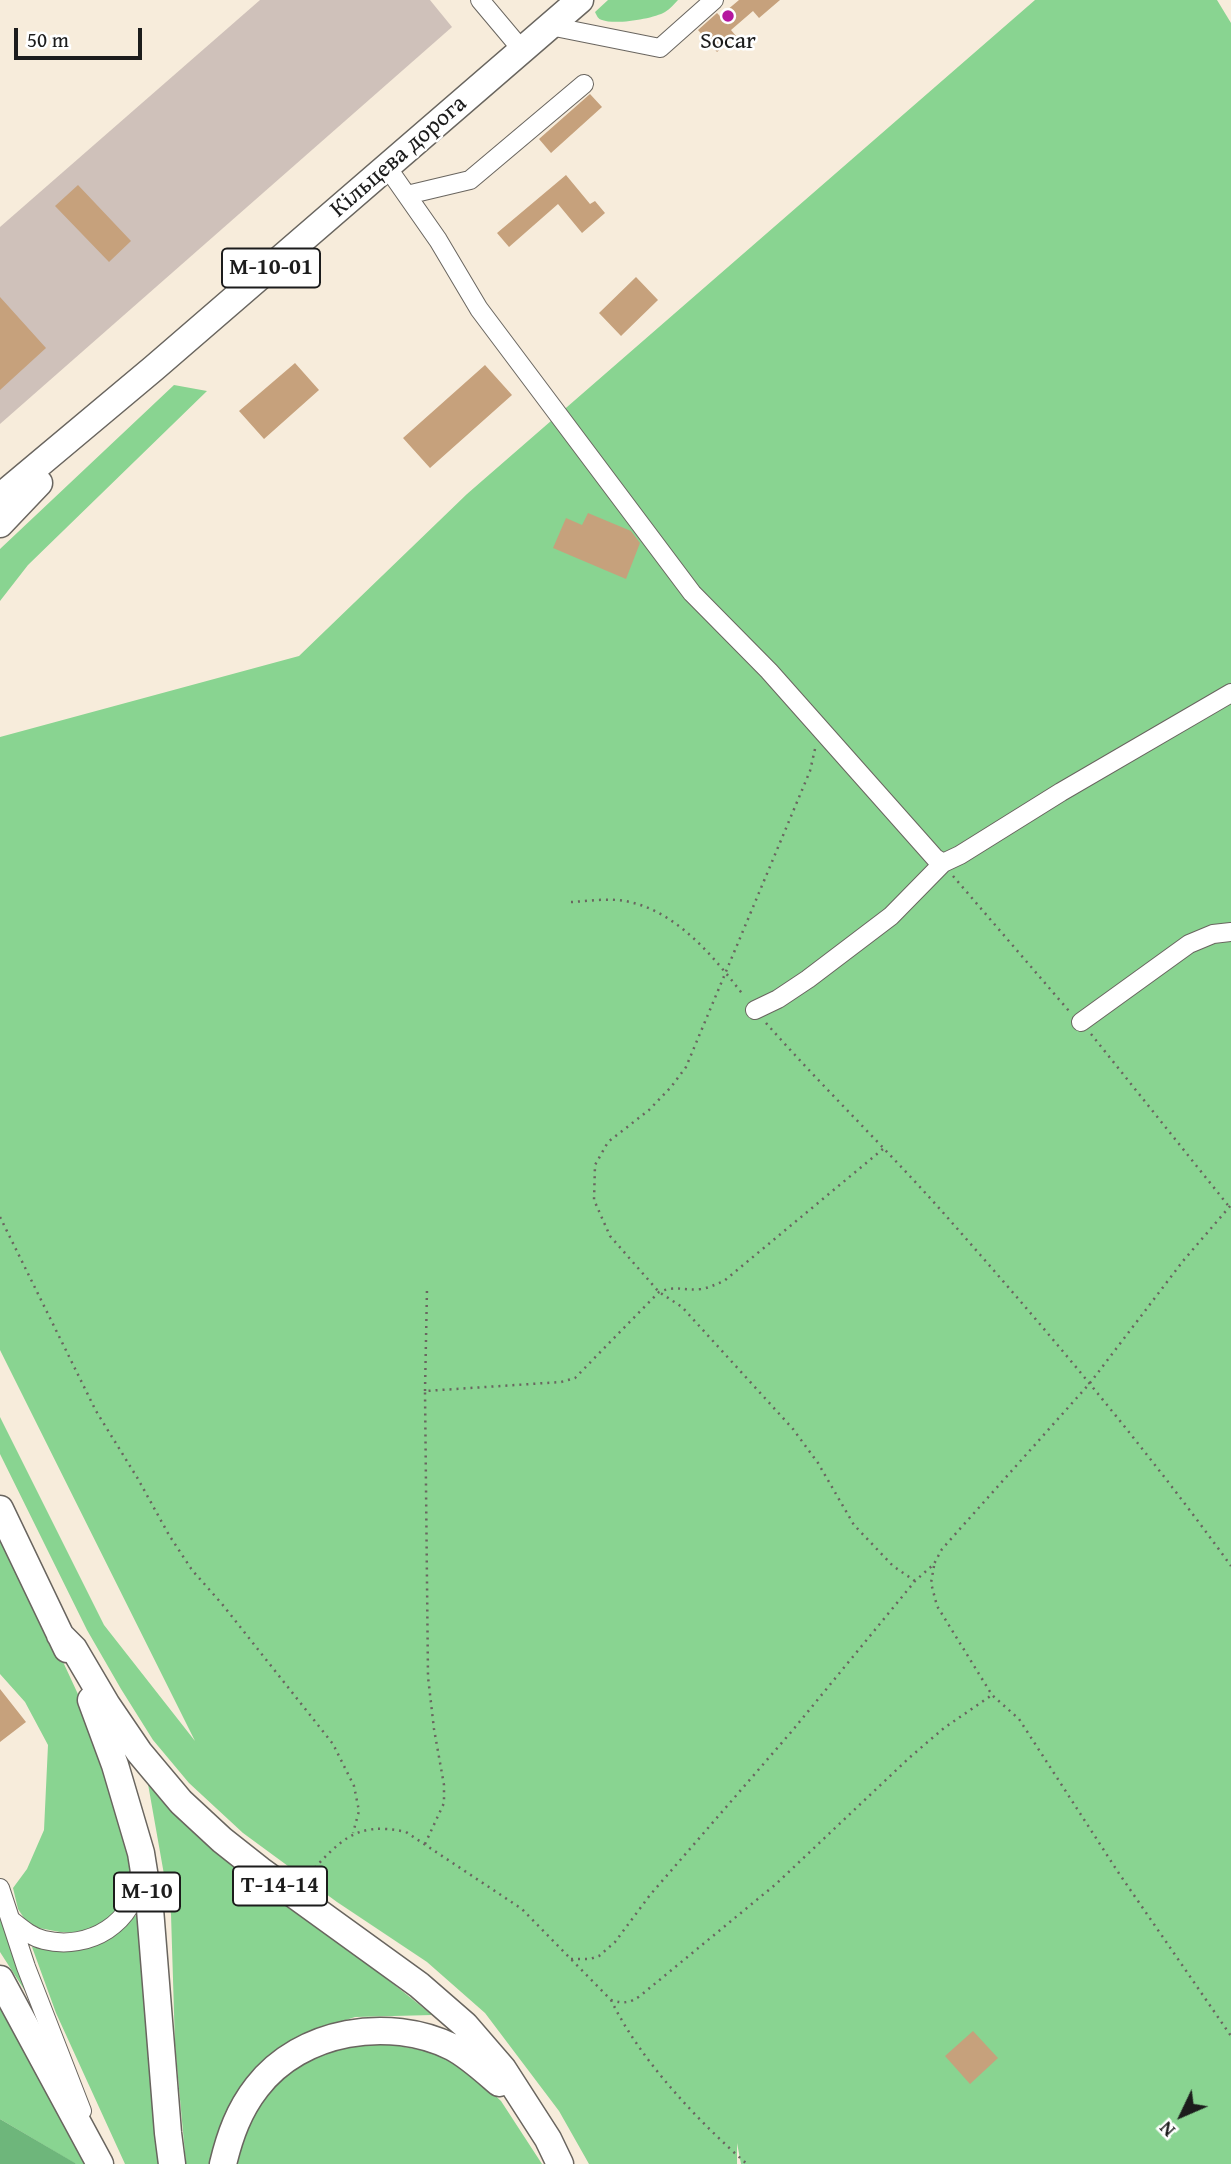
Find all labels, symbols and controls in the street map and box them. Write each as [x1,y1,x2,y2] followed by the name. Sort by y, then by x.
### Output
[720,8,736,24] marker: Socar
[18,14,145,58] scale bar
[27,24,69,55] text: 50 m
[700,28,756,56] place label: Socar
[325,90,473,224] street label: Кільцева дорога
[222,248,320,288] road number: М-10-01
[233,1867,327,1906] road number: Т-14-14
[114,1872,180,1912] road number: М-10
[1147,2080,1217,2150] north arrow
[1152,2115,1181,2144] text: N

